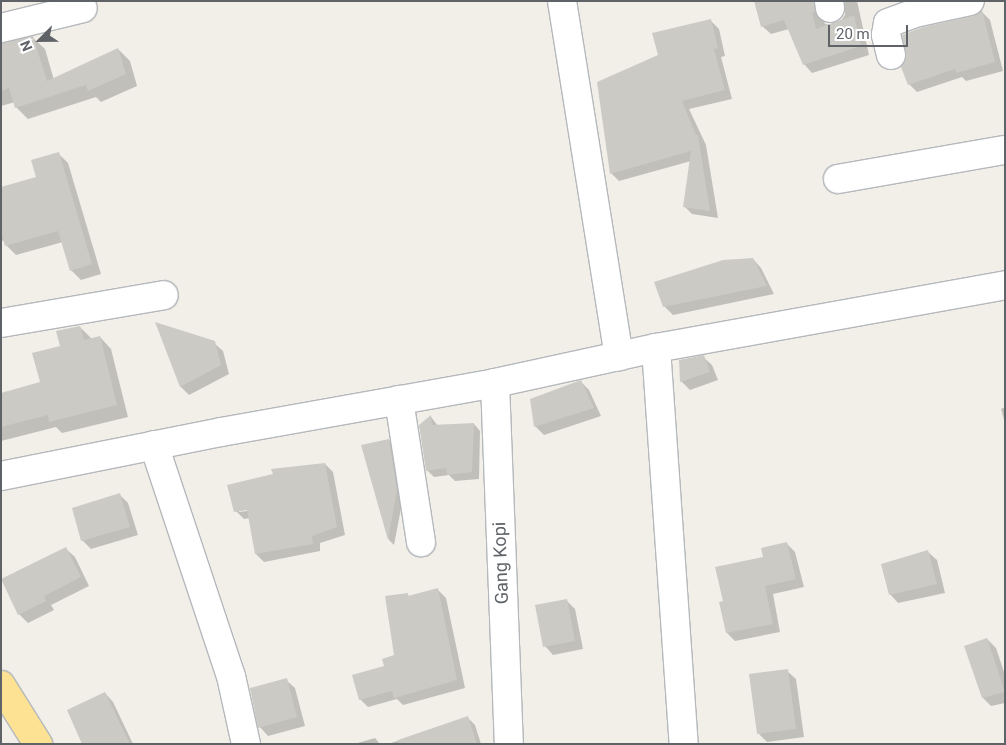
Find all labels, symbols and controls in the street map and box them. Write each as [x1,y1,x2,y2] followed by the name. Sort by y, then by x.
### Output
[15,15,65,65] north arrow
[831,15,911,47] scale bar
[836,25,870,43] text: 20 m
[17,38,35,54] text: N
[489,521,513,605] street label: Gang Kopi

